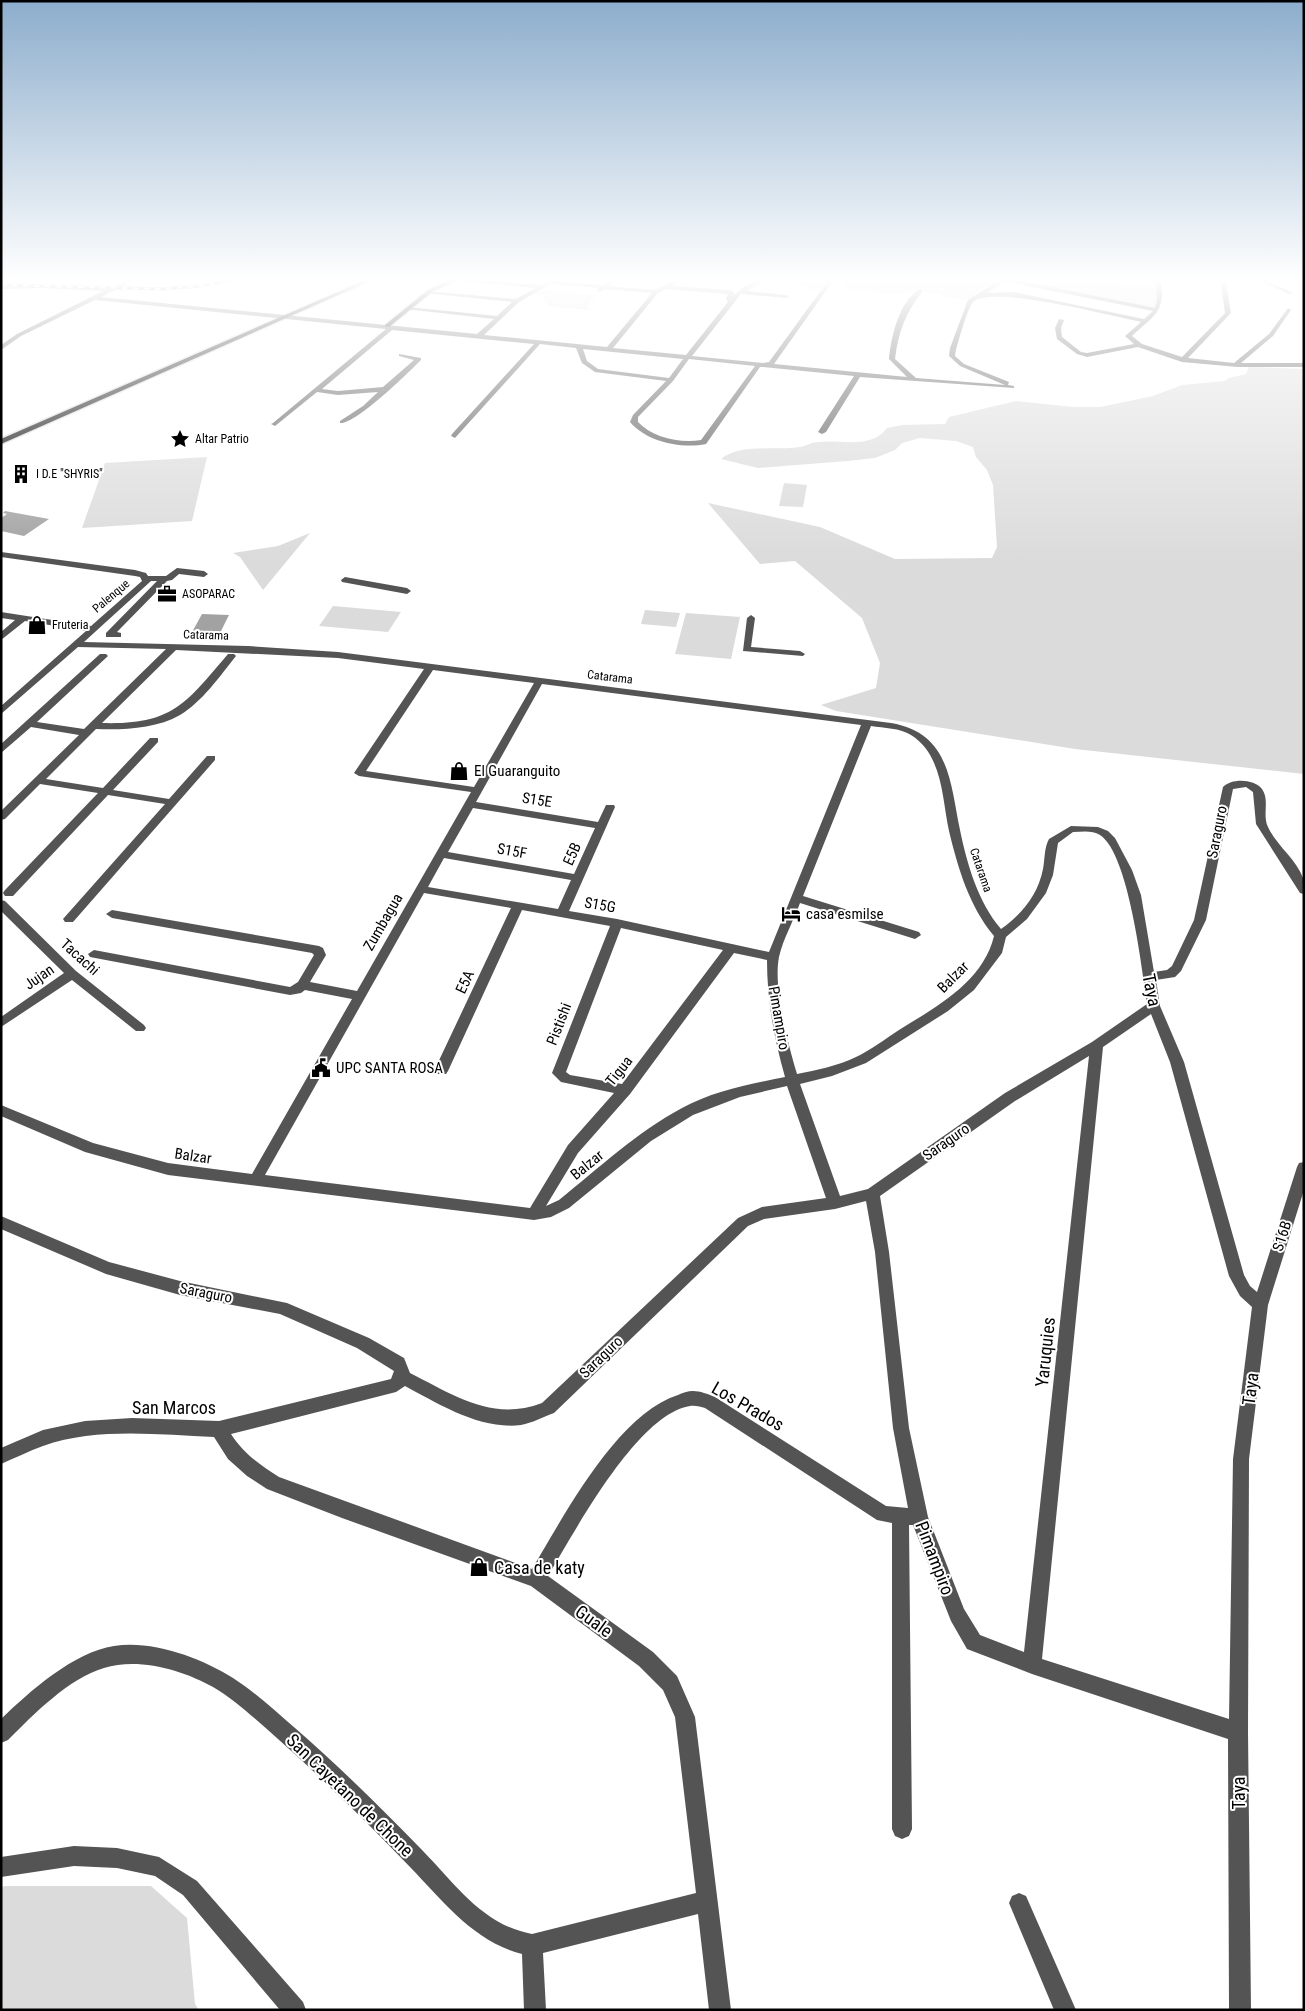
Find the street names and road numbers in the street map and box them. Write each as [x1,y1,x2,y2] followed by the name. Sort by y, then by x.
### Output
[90,576,133,615] street label: Palenque
[183,627,229,643] street label: Catarama
[586,667,634,687] street label: Catarama
[521,789,553,811] street label: S15E
[1203,804,1231,860] street label: Saraguro
[496,840,528,862] street label: S15F
[559,840,585,868] street label: E5B
[967,846,995,894] street label: Catarama
[360,890,406,954] street label: Zumbagua
[583,893,617,917] street label: S15G
[57,935,103,979] street label: Tacachi
[933,957,973,997] street label: Balzar
[21,960,57,994] street label: Jujan
[452,967,478,996] street label: E5A
[1138,972,1166,1008] street label: Taya
[765,985,793,1051] street label: Pimampiro
[543,1000,575,1048] street label: Pistishi
[602,1052,636,1090] street label: Tigua
[919,1119,973,1165] street label: Saraguro
[173,1145,213,1168] street label: Balzar
[567,1146,607,1184] street label: Balzar
[1269,1219,1295,1253] street label: S16B
[178,1279,234,1307] street label: Saraguro
[1031,1316,1059,1388] street label: Yaruquies
[576,1332,626,1382] street label: Saraguro
[1238,1371,1262,1407] street label: Taya
[708,1377,788,1435] street label: Los Prados
[132,1397,216,1418] street label: San Marcos
[911,1518,959,1598] street label: Pimampiro
[571,1601,617,1641] street label: Guale
[282,1729,418,1861] street label: San Cayetano de Chone
[1228,1777,1249,1809] street label: Taya

